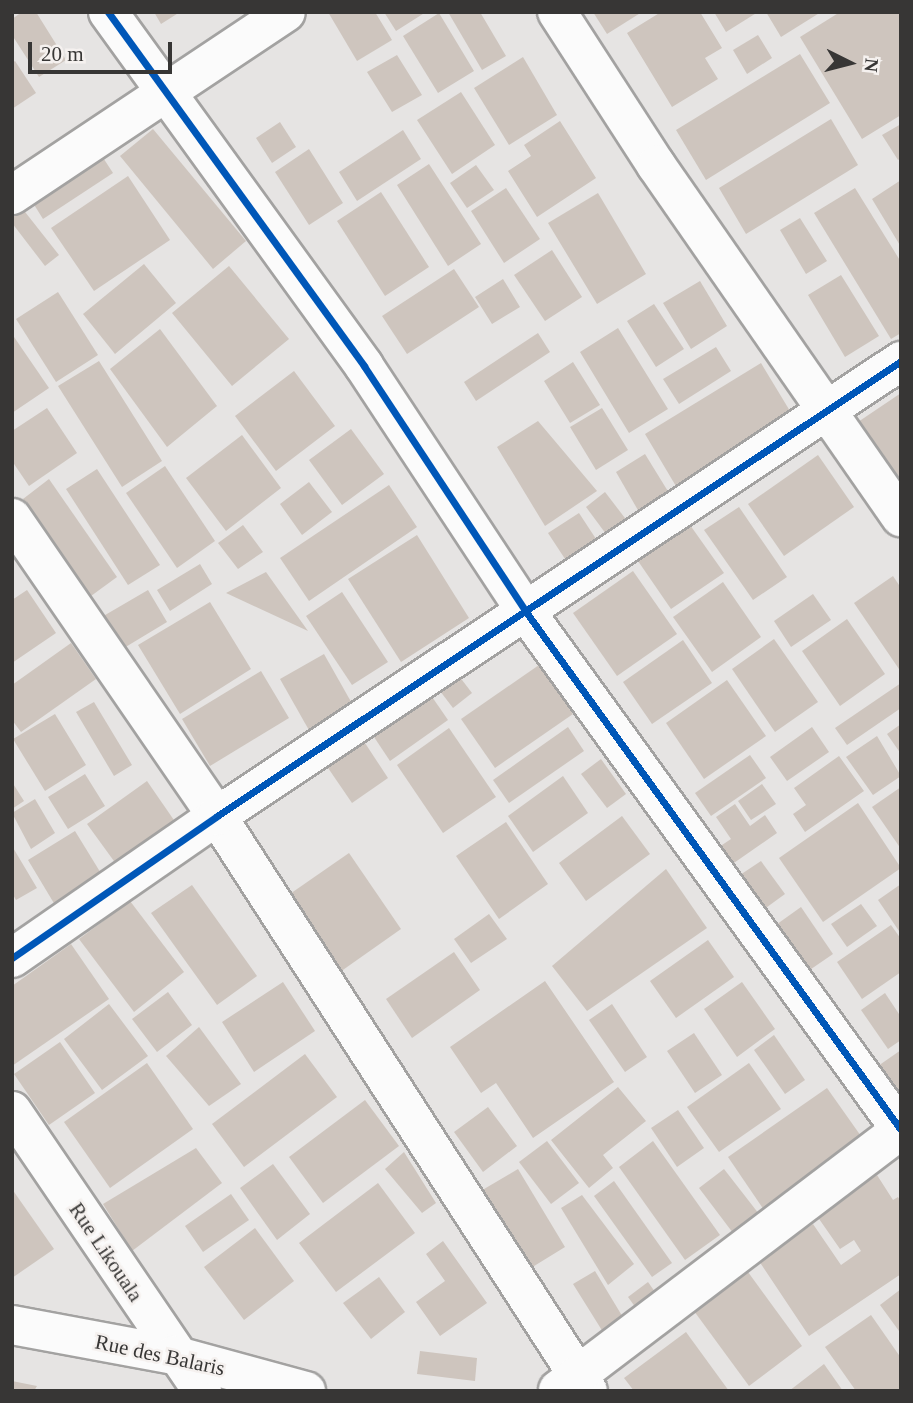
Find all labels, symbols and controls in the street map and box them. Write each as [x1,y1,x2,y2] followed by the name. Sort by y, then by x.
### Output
[32,28,175,72] scale bar
[815,28,885,98] north arrow
[41,42,84,66] text: 20 m
[860,57,883,73] text: N
[64,1198,148,1306] street label: Rue Likouala
[93,1329,227,1381] street label: Rue des Balaris

